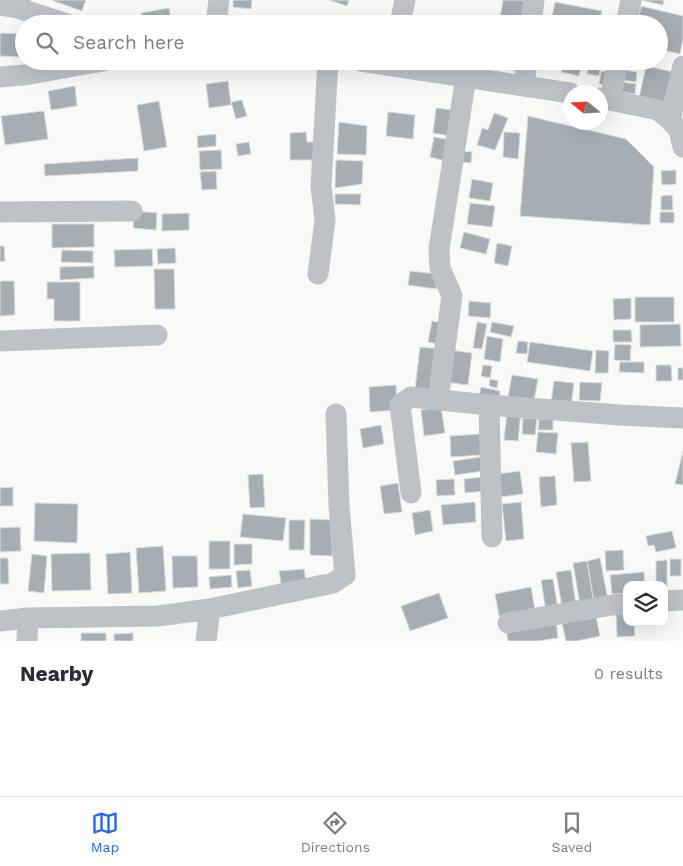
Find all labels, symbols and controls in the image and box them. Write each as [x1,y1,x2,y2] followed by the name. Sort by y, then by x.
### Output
[15,15,668,70] search box
[33,29,61,57] icon: search
[73,31,184,54] text: Search here
[563,85,608,130] north arrow
[623,581,668,626] map controls
[623,581,668,626] button: layers
[20,661,93,686] text: Nearby
[594,664,663,683] text: 0 results
[91,809,119,855] tab: Map
[301,809,370,855] tab: Directions
[552,809,592,855] tab: Saved

